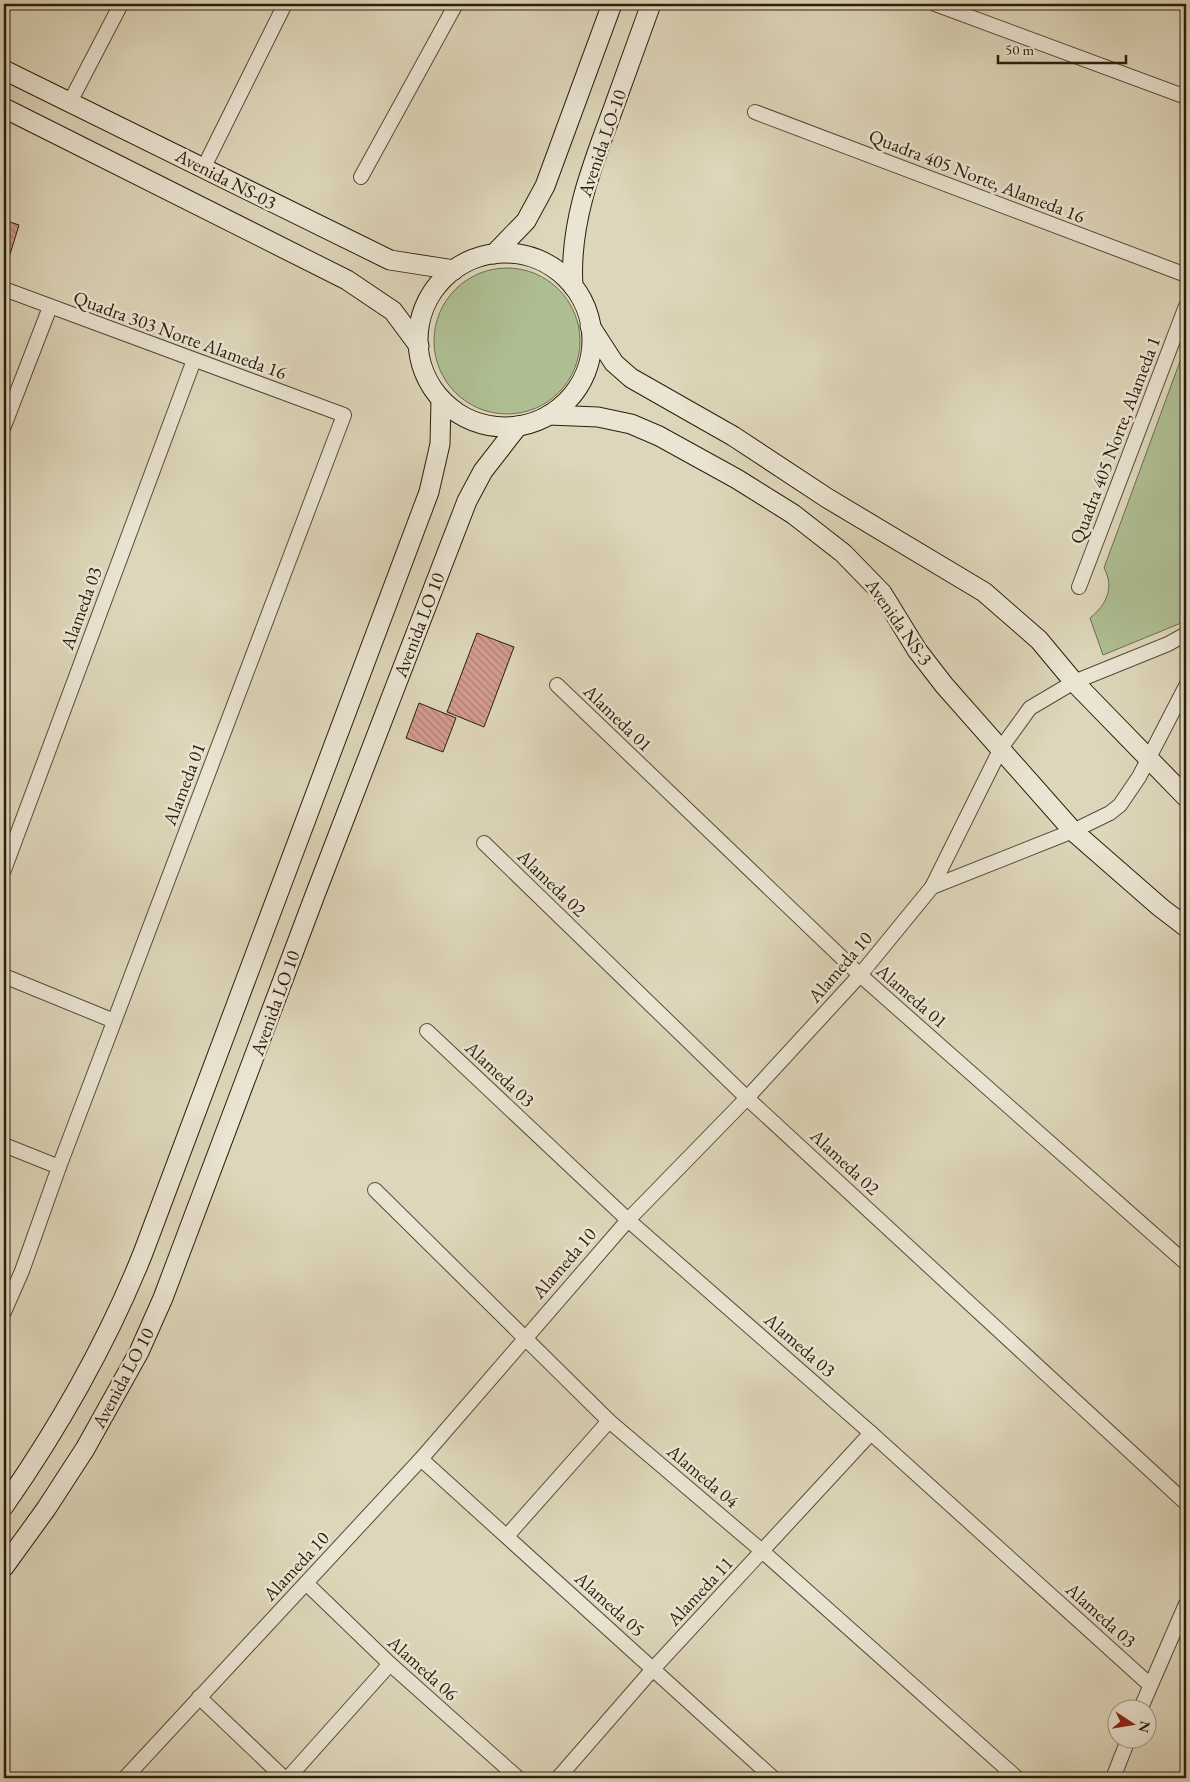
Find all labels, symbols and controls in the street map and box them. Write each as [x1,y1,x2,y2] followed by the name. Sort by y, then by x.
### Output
[998,32,1125,64] scale bar
[1005,40,1034,59] text: 50 m
[572,86,632,201] street label: Avenida LO-10
[865,123,1089,229] street label: Quadra 405 Norte, Alameda 16
[170,142,281,215] street label: Avenida NS-03
[70,285,290,385] street label: Quadra 303 Norte Alameda 16
[1064,333,1166,547] street label: Quadra 405 Norte, Alameda 1
[54,563,108,654] street label: Alameda 03
[387,569,450,682] street label: Avenida LO 10
[859,573,938,671] street label: Avenida NS-3
[577,678,658,757] street label: Alameda 01
[156,739,211,830] street label: Alameda 01
[511,843,592,922] street label: Alameda 02
[802,926,878,1009] street label: Alameda 10
[244,947,306,1060] street label: Avenida LO 10
[870,958,953,1034] street label: Alameda 01
[459,1035,540,1113] street label: Alameda 03
[804,1123,885,1201] street label: Alameda 02
[526,1222,602,1305] street label: Alameda 10
[758,1307,841,1383] street label: Alameda 03
[86,1323,160,1433] street label: Avenida LO 10
[661,1438,745,1514] street label: Alameda 04
[257,1526,335,1607] street label: Alameda 10
[661,1551,739,1632] street label: Alameda 11
[569,1565,651,1642] street label: Alameda 05
[1060,1576,1142,1653] street label: Alameda 03
[382,1629,464,1706] street label: Alameda 06
[1108,1700,1158,1750] north arrow
[1135,1719,1155,1735] text: N

